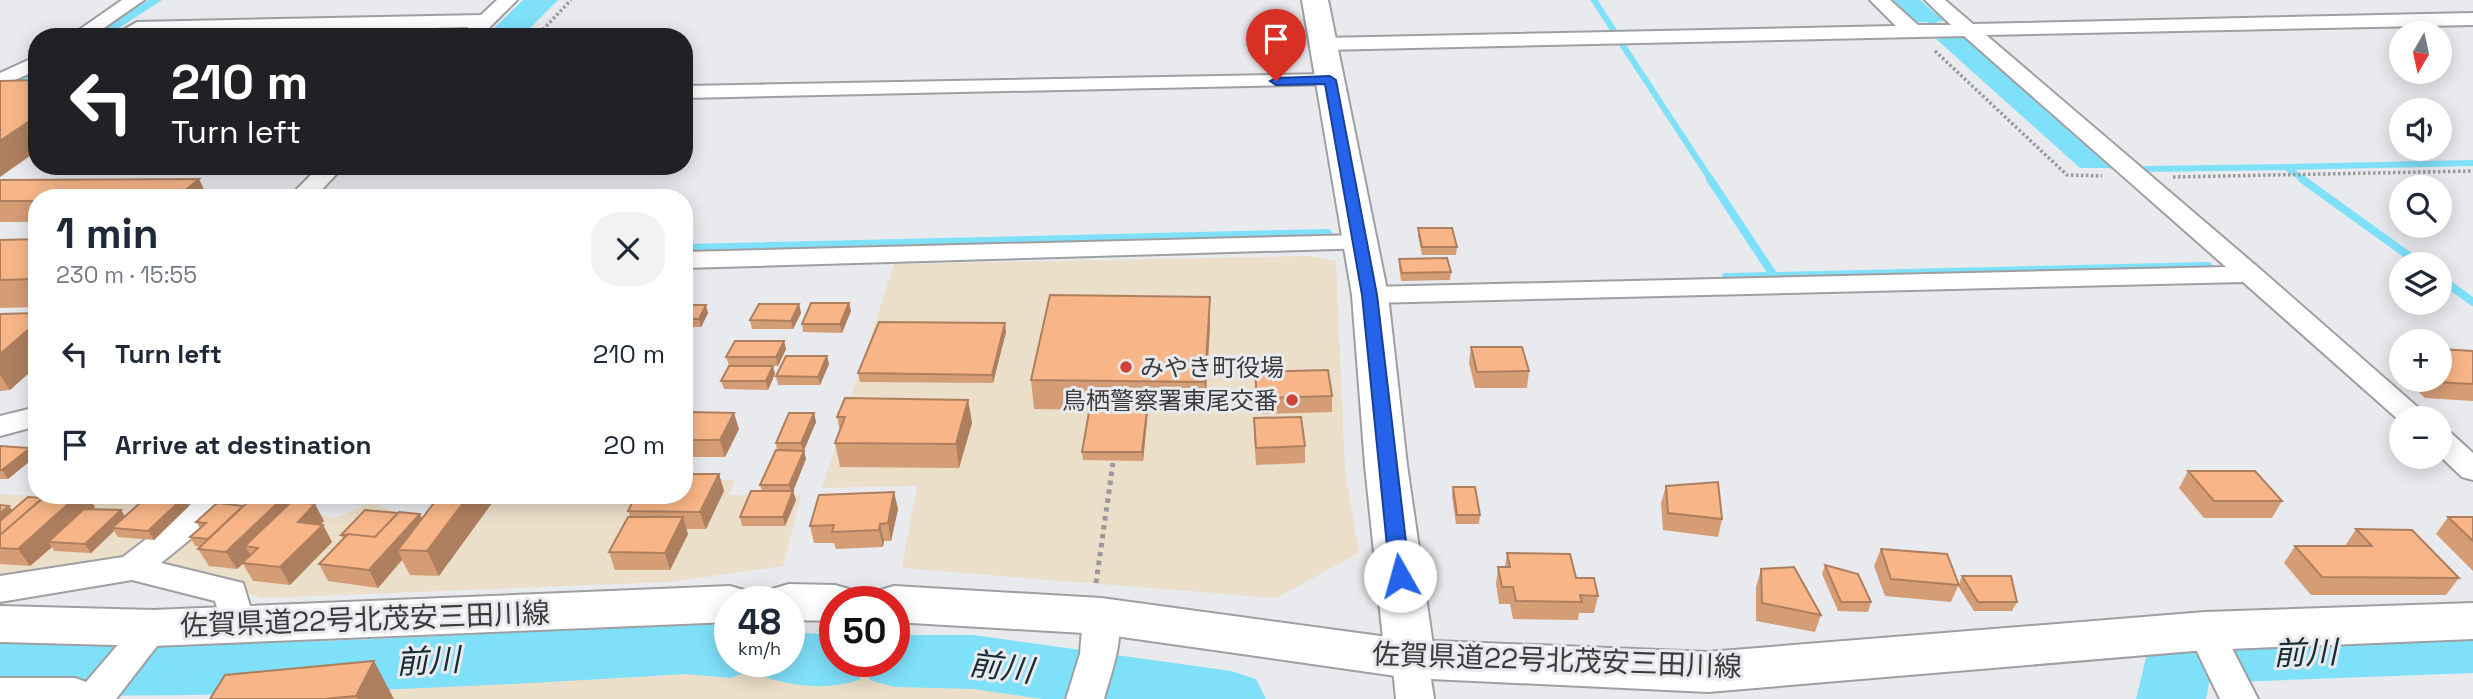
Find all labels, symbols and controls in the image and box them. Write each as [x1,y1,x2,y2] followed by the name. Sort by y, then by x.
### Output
[1246,9,1306,81] pin
[1257,20,1295,58] icon: arrive
[2389,21,2452,84] north arrow
[2389,21,2452,469] map controls
[171,51,308,113] text: 210 m
[56,56,147,147] icon: left
[2389,98,2452,161] button: sound
[171,112,301,152] text: Turn left
[2389,175,2452,238] button: search
[56,207,159,260] text: 1 min
[591,212,665,286] button: close
[2389,252,2452,315] button: layers
[56,260,197,290] text: 230 m · 15:55
[2389,329,2452,392] button: +
[56,335,94,373] icon: left
[115,337,222,371] text: Turn left
[593,337,665,371] text: 210 m
[1140,352,1284,383] place label: みやき町役場
[1118,359,1134,375] marker: みやき町役場
[1062,385,1278,416] place label: 鳥栖警察署東尾交番
[1284,392,1300,408] marker: 鳥栖警察署東尾交番
[2389,406,2452,469] button: −
[56,426,94,464] icon: arrive
[115,428,372,462] text: Arrive at destination
[604,428,665,462] text: 20 m
[1363,539,1437,613] position arrow
[819,586,910,677] speed limit sign: 50
[180,595,550,643] street label: 佐賀県道22号北茂安三田川線
[738,600,781,644] text: 48
[2272,632,2341,674] water label: 前川
[1372,636,1742,684] street label: 佐賀県道22号北茂安三田川線
[738,637,781,660] text: km/h
[395,639,464,683] water label: 前川
[967,643,1038,691] water label: 前川

